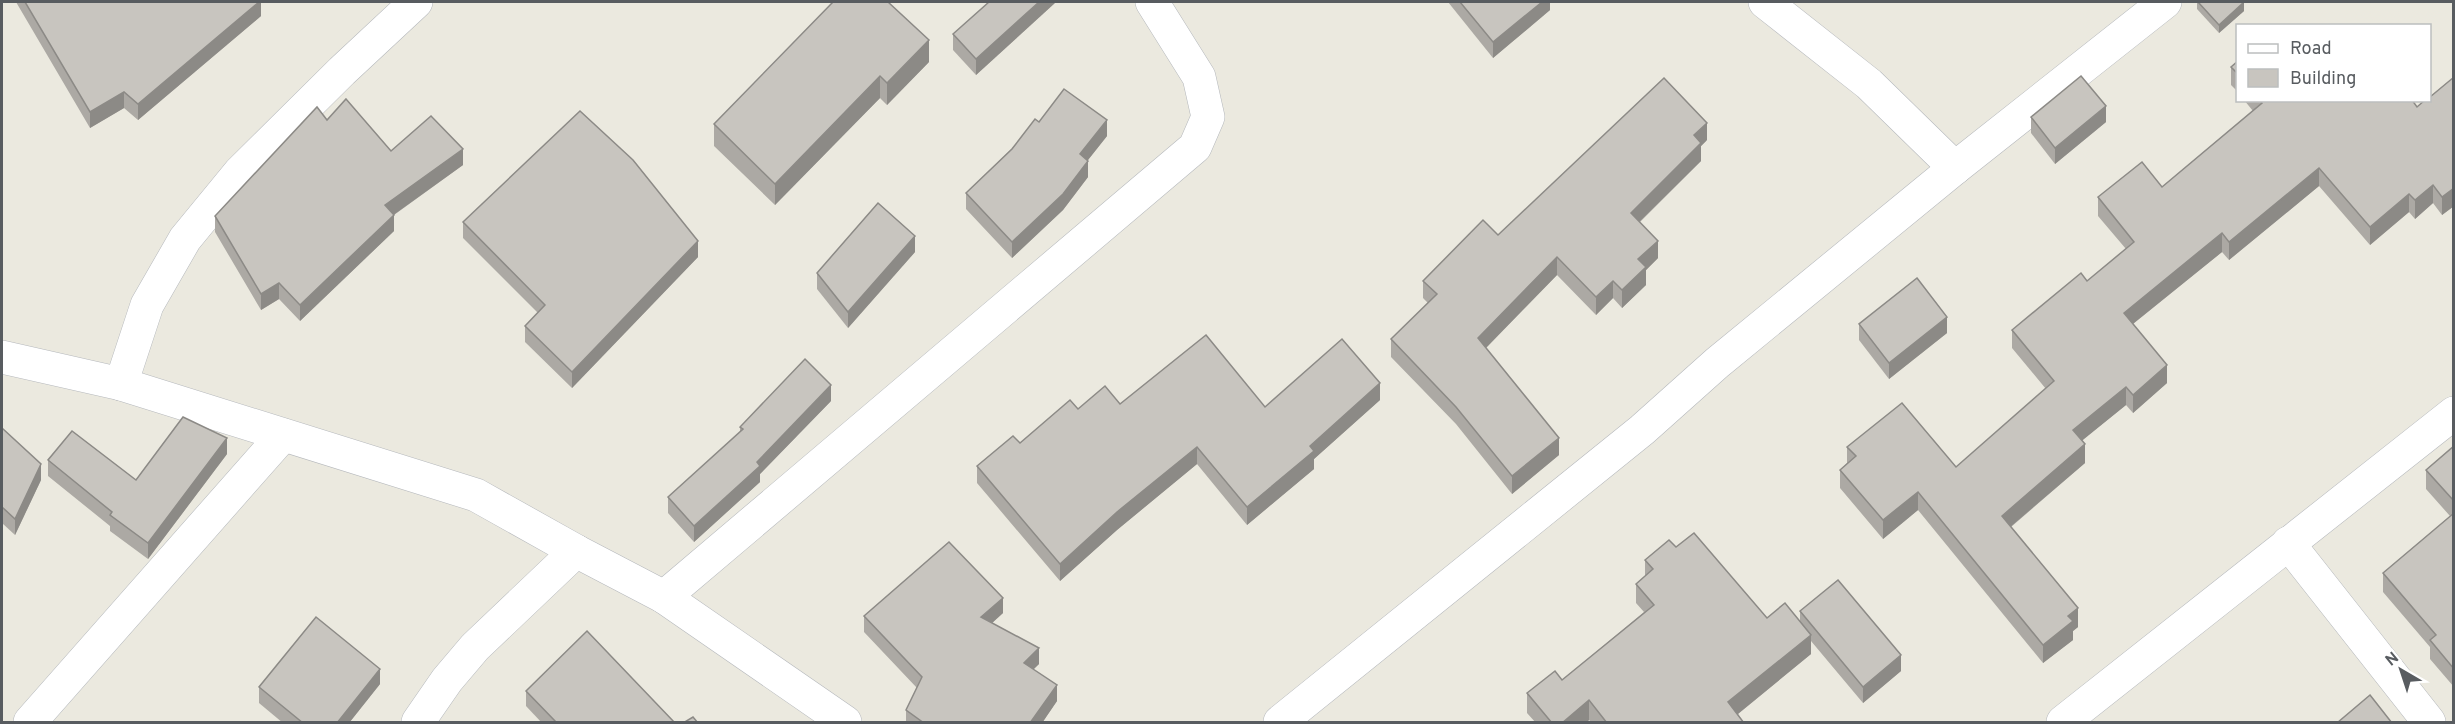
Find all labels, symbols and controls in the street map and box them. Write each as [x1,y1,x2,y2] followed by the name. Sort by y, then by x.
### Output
[2236,24,2431,102] legend
[2290,38,2332,61] text: Road
[2290,68,2356,91] text: Building
[2371,640,2431,700] north arrow
[2382,649,2404,671] text: N

